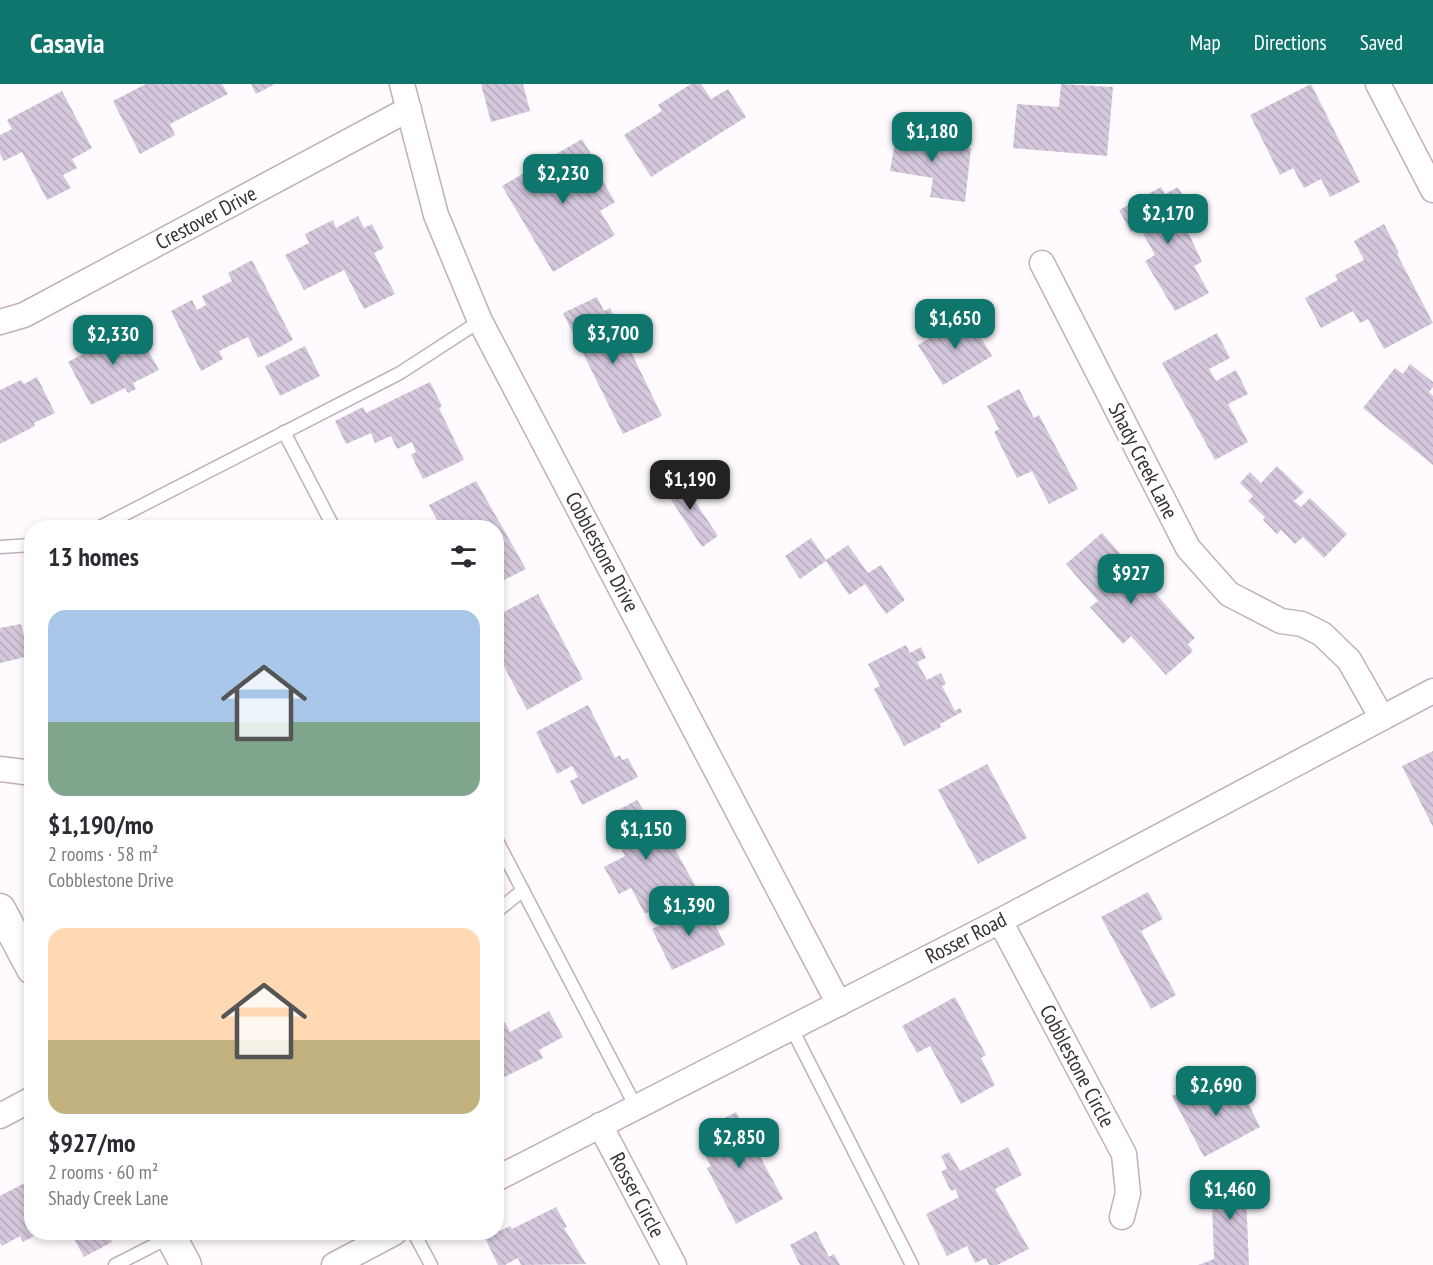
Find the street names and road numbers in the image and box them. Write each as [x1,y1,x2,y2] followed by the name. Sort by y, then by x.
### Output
[151,180,261,255] street label: Crestover Drive
[1103,398,1184,523] street label: Shady Creek Lane
[559,487,645,616] street label: Cobblestone Drive
[921,906,1011,969] street label: Rosser Road
[1034,1000,1121,1132] street label: Cobblestone Circle
[604,1148,671,1242] street label: Rosser Circle

